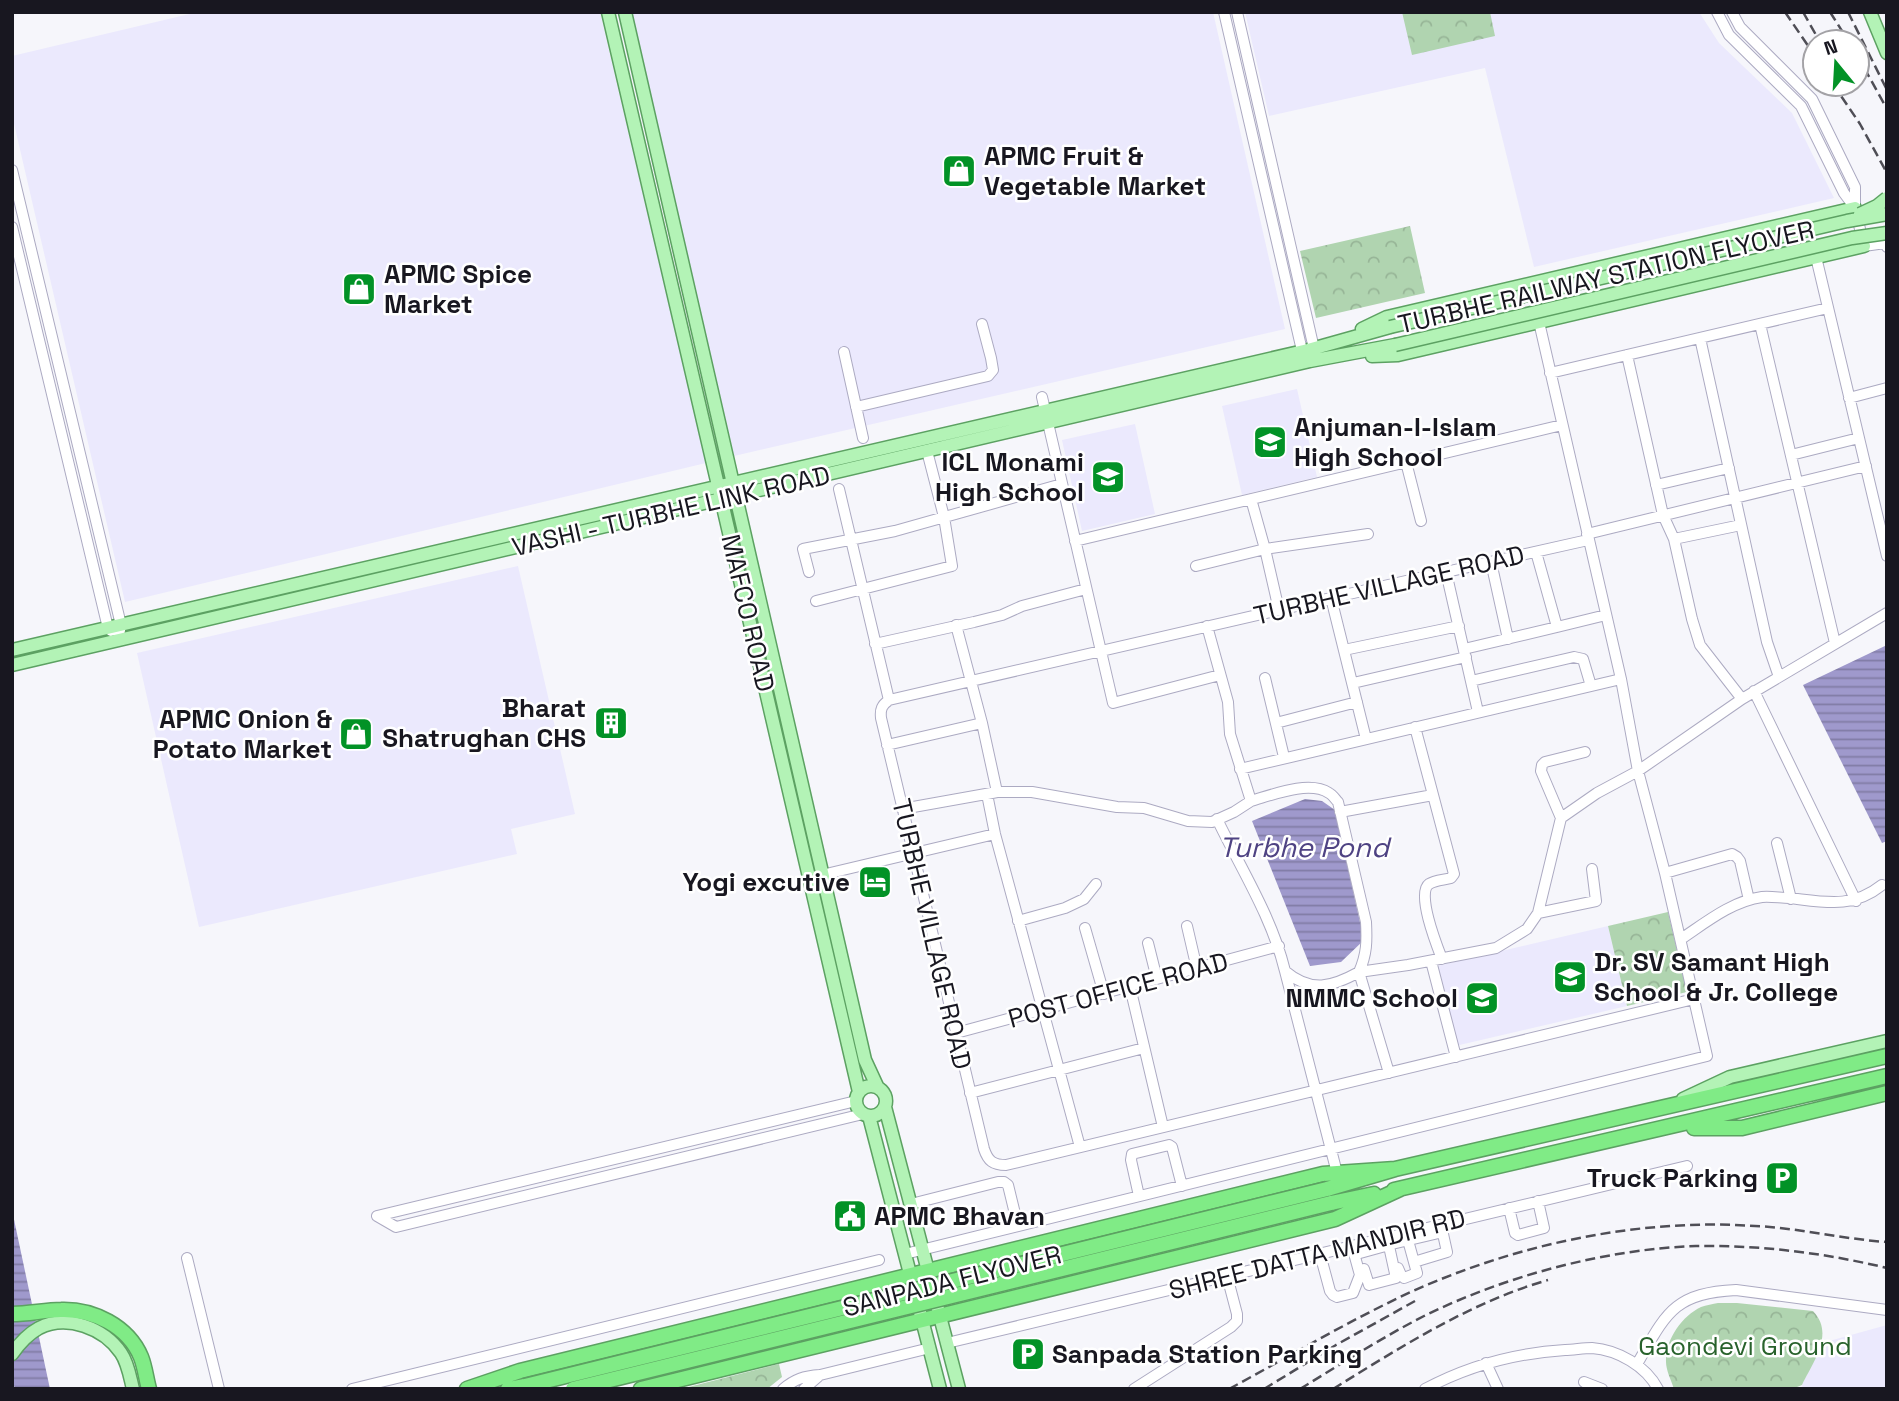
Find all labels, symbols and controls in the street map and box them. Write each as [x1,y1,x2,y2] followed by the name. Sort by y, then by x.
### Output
[1801,28,1871,98] north arrow
[1821,33,1841,61] text: N
[984,139,1206,203] place label: APMC Fruit & Vegetable Market
[940,152,978,190] shop icon: APMC Fruit & Vegetable Market
[1395,213,1817,341] street label: TURBHE RAILWAY STATION FLYOVER
[384,257,532,321] place label: APMC Spice Market
[340,270,378,308] shop icon: APMC Spice Market
[1294,410,1497,474] place label: Anjuman-I-Islam High School
[1251,423,1289,461] school or university icon: Anjuman-I-Islam High School
[935,445,1084,509] place label: ICL Monami High School
[509,458,833,564] street label: VASHI - TURBHE LINK ROAD
[1089,458,1127,496] school or university icon: ICL Monami High School
[713,531,783,695] street label: MAFCO ROAD
[1250,537,1528,633] street label: TURBHE VILLAGE ROAD
[382,691,586,755] place label: Bharat Shatrughan CHS
[153,702,332,766] place label: APMC Onion & Potato Market
[592,704,630,742] building icon: Bharat Shatrughan CHS
[337,715,375,753] shop icon: APMC Onion & Potato Market
[884,795,980,1073] street label: TURBHE VILLAGE ROAD
[1219,829,1392,865] water label: Turbhe Pond
[856,863,894,901] hotel icon: Yogi excutive
[682,865,850,899] place label: Yogi excutive
[1004,944,1232,1036] street label: POST OFFICE ROAD
[1594,945,1838,1009] place label: Dr. SV Samant High School & Jr. College
[1551,958,1589,996] school or university icon: Dr. SV Samant High School & Jr. College
[1463,979,1501,1017] school or university icon: NMMC School
[1286,981,1458,1015] place label: NMMC School
[1763,1159,1801,1197] parking icon: Truck Parking
[1587,1161,1758,1195] place label: Truck Parking
[831,1197,869,1235] public building icon: APMC Bhavan
[874,1199,1045,1233] place label: APMC Bhavan
[1165,1201,1469,1307] street label: SHREE DATTA MANDIR RD
[839,1237,1065,1325] street label: SANPADA FLYOVER
[1638,1329,1852,1363] park label: Gaondevi Ground
[1009,1335,1047,1373] parking icon: Sanpada Station Parking
[1052,1337,1362,1371] place label: Sanpada Station Parking

